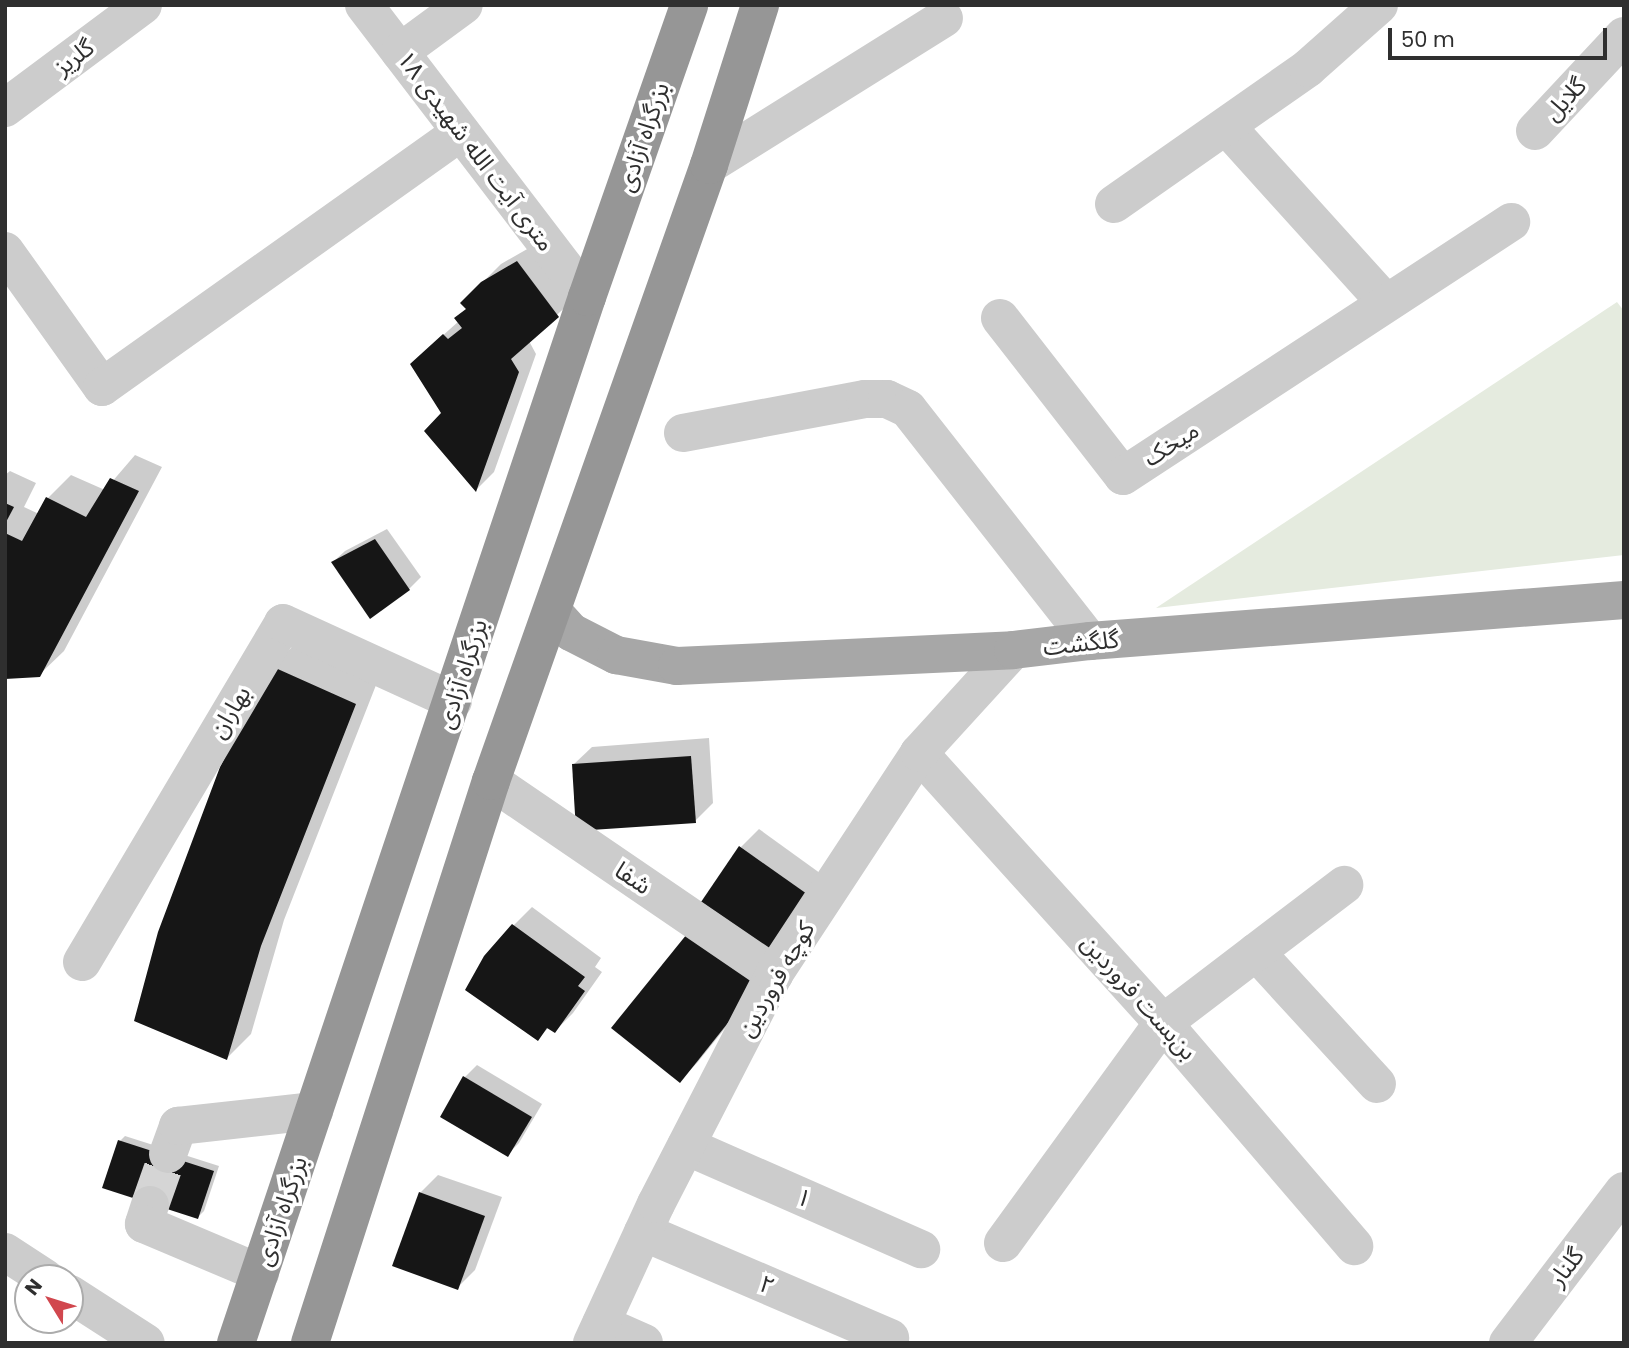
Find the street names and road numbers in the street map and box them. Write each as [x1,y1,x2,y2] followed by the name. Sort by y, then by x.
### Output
[48,33,100,81] street label: گلریز
[391,45,561,257] street label: ۱۸ متری آیت الله شهیدی
[1538,71,1592,127] street label: گلایل
[611,79,675,195] street label: بزرگراه آزادی
[1138,416,1204,472] street label: میخک
[431,615,493,733] street label: بزرگراه آزادی
[1042,625,1120,661] street label: گلگشت
[203,681,257,743] street label: بهاران
[609,856,657,900] street label: شفا
[731,916,821,1042] street label: کوچه فروردین
[1075,928,1203,1066] street label: بن‌بست فروردین
[249,1153,313,1269] street label: بزرگراه آزادی
[792,1182,816,1214] street label: ۱
[1542,1242,1590,1292] street label: گلنار
[755,1269,779,1301] street label: ۲

